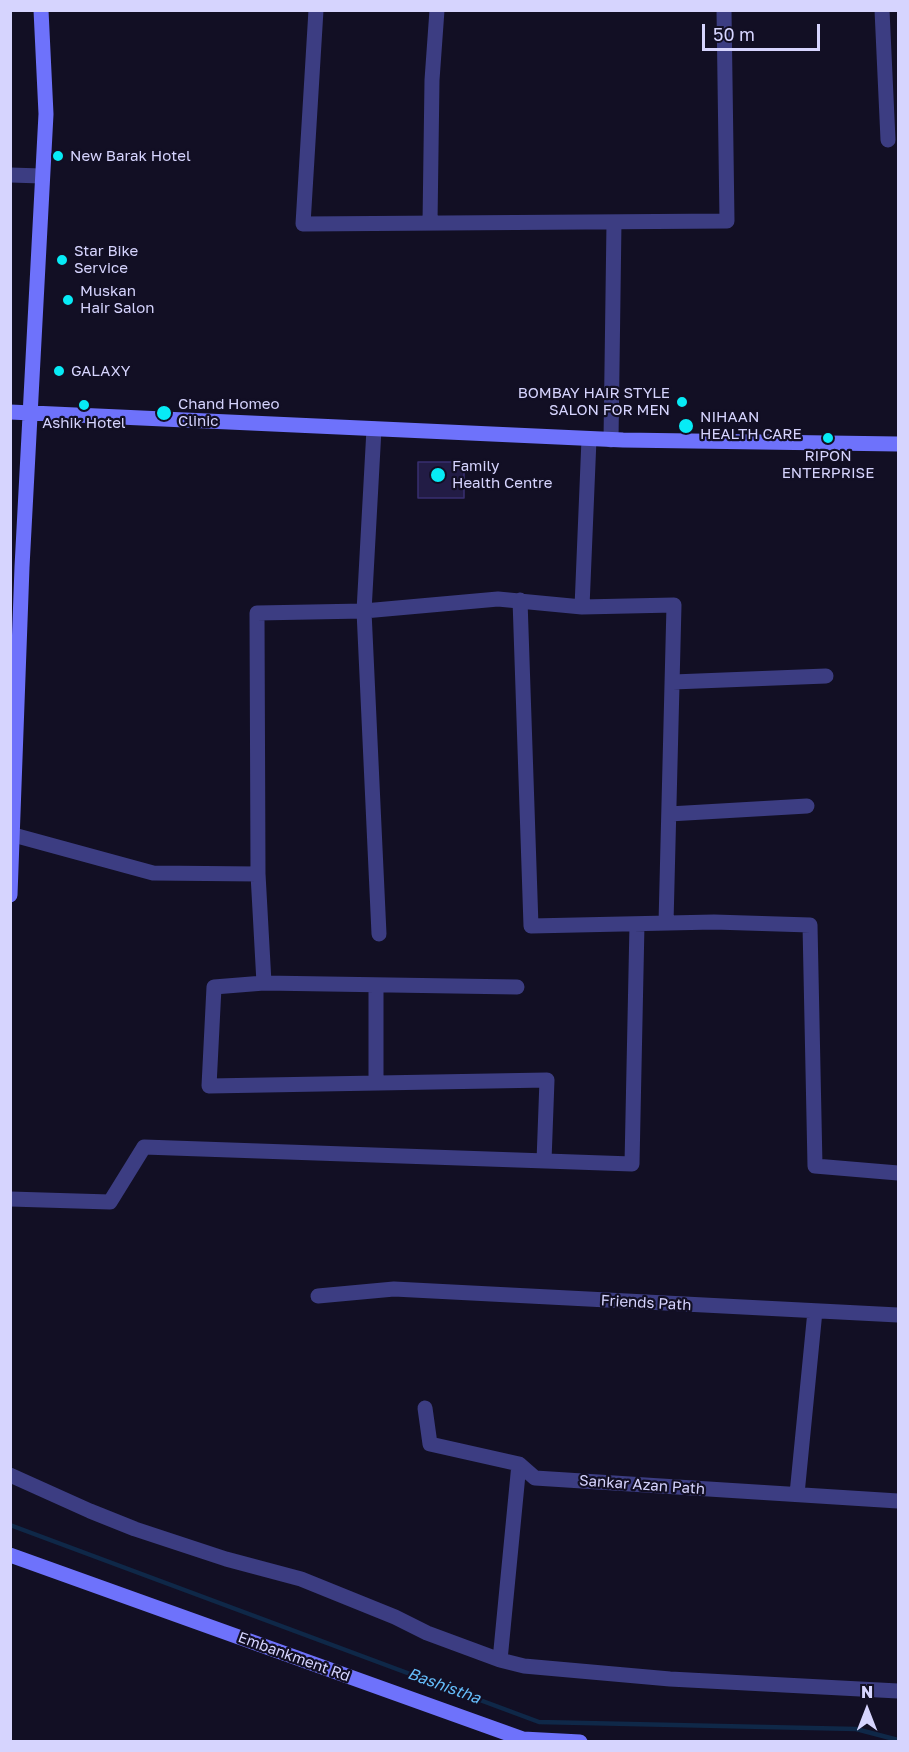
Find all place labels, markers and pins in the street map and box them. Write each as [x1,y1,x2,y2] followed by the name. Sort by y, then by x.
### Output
[70,147,191,165] place label: New Barak Hotel
[51,149,65,163] marker: New Barak Hotel
[74,242,138,277] place label: Star Bike Service
[55,253,69,267] marker: Star Bike Service
[80,282,154,317] place label: Muskan Hair Salon
[61,293,75,307] marker: Muskan Hair Salon
[71,362,130,380] place label: GALAXY
[52,364,66,378] marker: GALAXY
[518,384,670,419] place label: BOMBAY HAIR STYLE SALON FOR MEN
[178,395,279,430] place label: Chand Homeo Clinic
[675,395,689,409] marker: BOMBAY HAIR STYLE SALON FOR MEN
[77,398,91,412] marker: Ashik Hotel
[155,404,173,422] marker: Chand Homeo Clinic
[700,408,802,443] place label: NIHAAN HEALTH CARE
[42,414,126,432] place label: Ashik Hotel
[677,417,695,435] marker: NIHAAN HEALTH CARE
[821,431,835,445] marker: RIPON ENTERPRISE
[782,447,874,482] place label: RIPON ENTERPRISE
[452,457,552,492] place label: Family Health Centre
[429,466,447,484] marker: Family Health Centre

